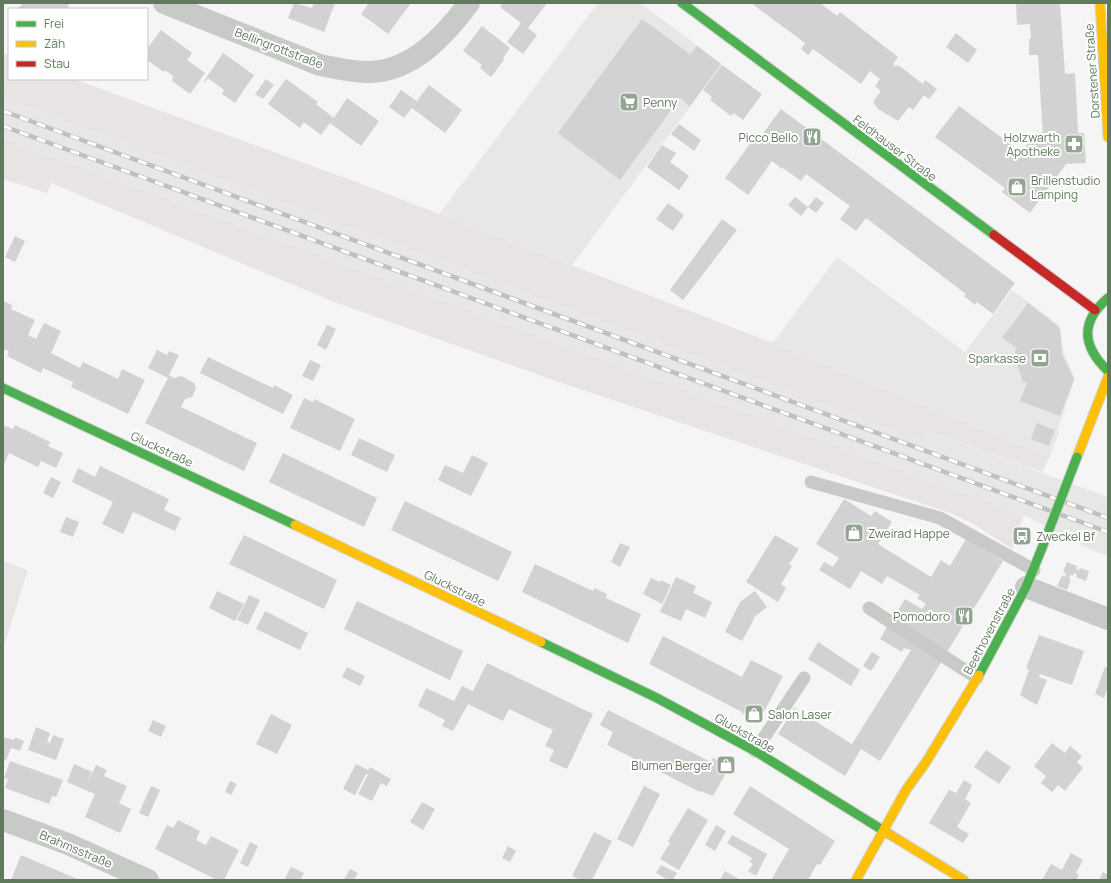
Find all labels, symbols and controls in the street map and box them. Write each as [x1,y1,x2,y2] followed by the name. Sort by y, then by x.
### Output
[8,8,148,80] legend
[44,15,64,32] text: Frei
[232,23,326,73] street label: Bellingrottstraße
[1080,23,1104,119] street label: Dorstener Straße
[44,35,65,52] text: Zäh
[44,55,70,72] text: Stau
[618,91,640,113] supermarket icon: Penny
[643,94,678,111] place label: Penny
[850,111,940,185] street label: Feldhauser Straße
[801,126,823,148] restaurant icon: Picco Bello
[738,129,798,146] place label: Picco Bello
[1004,129,1060,160] place label: Holzwarth Apotheke
[1063,133,1085,155] pharmacy icon: Holzwarth Apotheke
[1031,172,1100,203] place label: Brillenstudio Lamping
[1006,176,1028,198] shop icon: Brillenstudio Lamping
[1029,347,1051,369] bank icon: Sparkasse
[968,350,1026,367] place label: Sparkasse
[128,427,196,471] street label: Gluckstraße
[843,522,865,544] shop icon: Zweirad Happe
[868,525,950,542] place label: Zweirad Happe
[1011,525,1033,547] bus stop icon: Zweckel Bf
[1036,528,1096,545] place label: Zweckel Bf
[421,566,489,610] street label: Gluckstraße
[959,585,1019,677] street label: Beethovenstraße
[953,605,975,627] restaurant icon: Pomodoro
[893,608,950,625] place label: Pomodoro
[743,703,765,725] shop icon: Salon Laser
[768,706,833,723] place label: Salon Laser
[712,709,778,757] street label: Gluckstraße
[715,754,737,776] shop icon: Blumen Berger
[631,757,713,774] place label: Blumen Berger
[37,826,115,872] street label: Brahmsstraße

